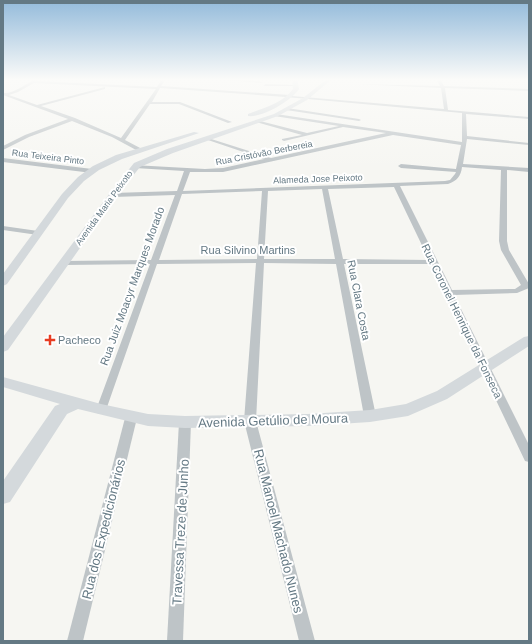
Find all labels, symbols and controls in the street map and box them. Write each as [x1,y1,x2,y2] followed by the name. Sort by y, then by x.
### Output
[215,139,313,167] street label: Rua Cristóvão Berbereia
[11,148,85,166] street label: Rua Teixeira Pinto
[74,169,134,247] street label: Avenida Maria Peixoto
[273,172,363,186] street label: Alameda Jose Peixoto
[98,205,166,367] street label: Rua Juiz Moacyr Marques Morado
[419,242,505,401] street label: Rua Coronel Henrique da Fonseca
[201,244,296,256] street label: Rua Silvino Martins
[345,259,373,342] street label: Rua Clara Costa
[58,334,101,346] place label: Pacheco
[45,335,55,345] marker: Pacheco
[198,410,349,431] street label: Avenida Getúlio de Moura
[251,448,306,615] street label: Rua Manoel Machado Nunes
[79,457,128,601] street label: Rua dos Expedicionários
[169,459,192,605] street label: Travessa Treze de Junho

